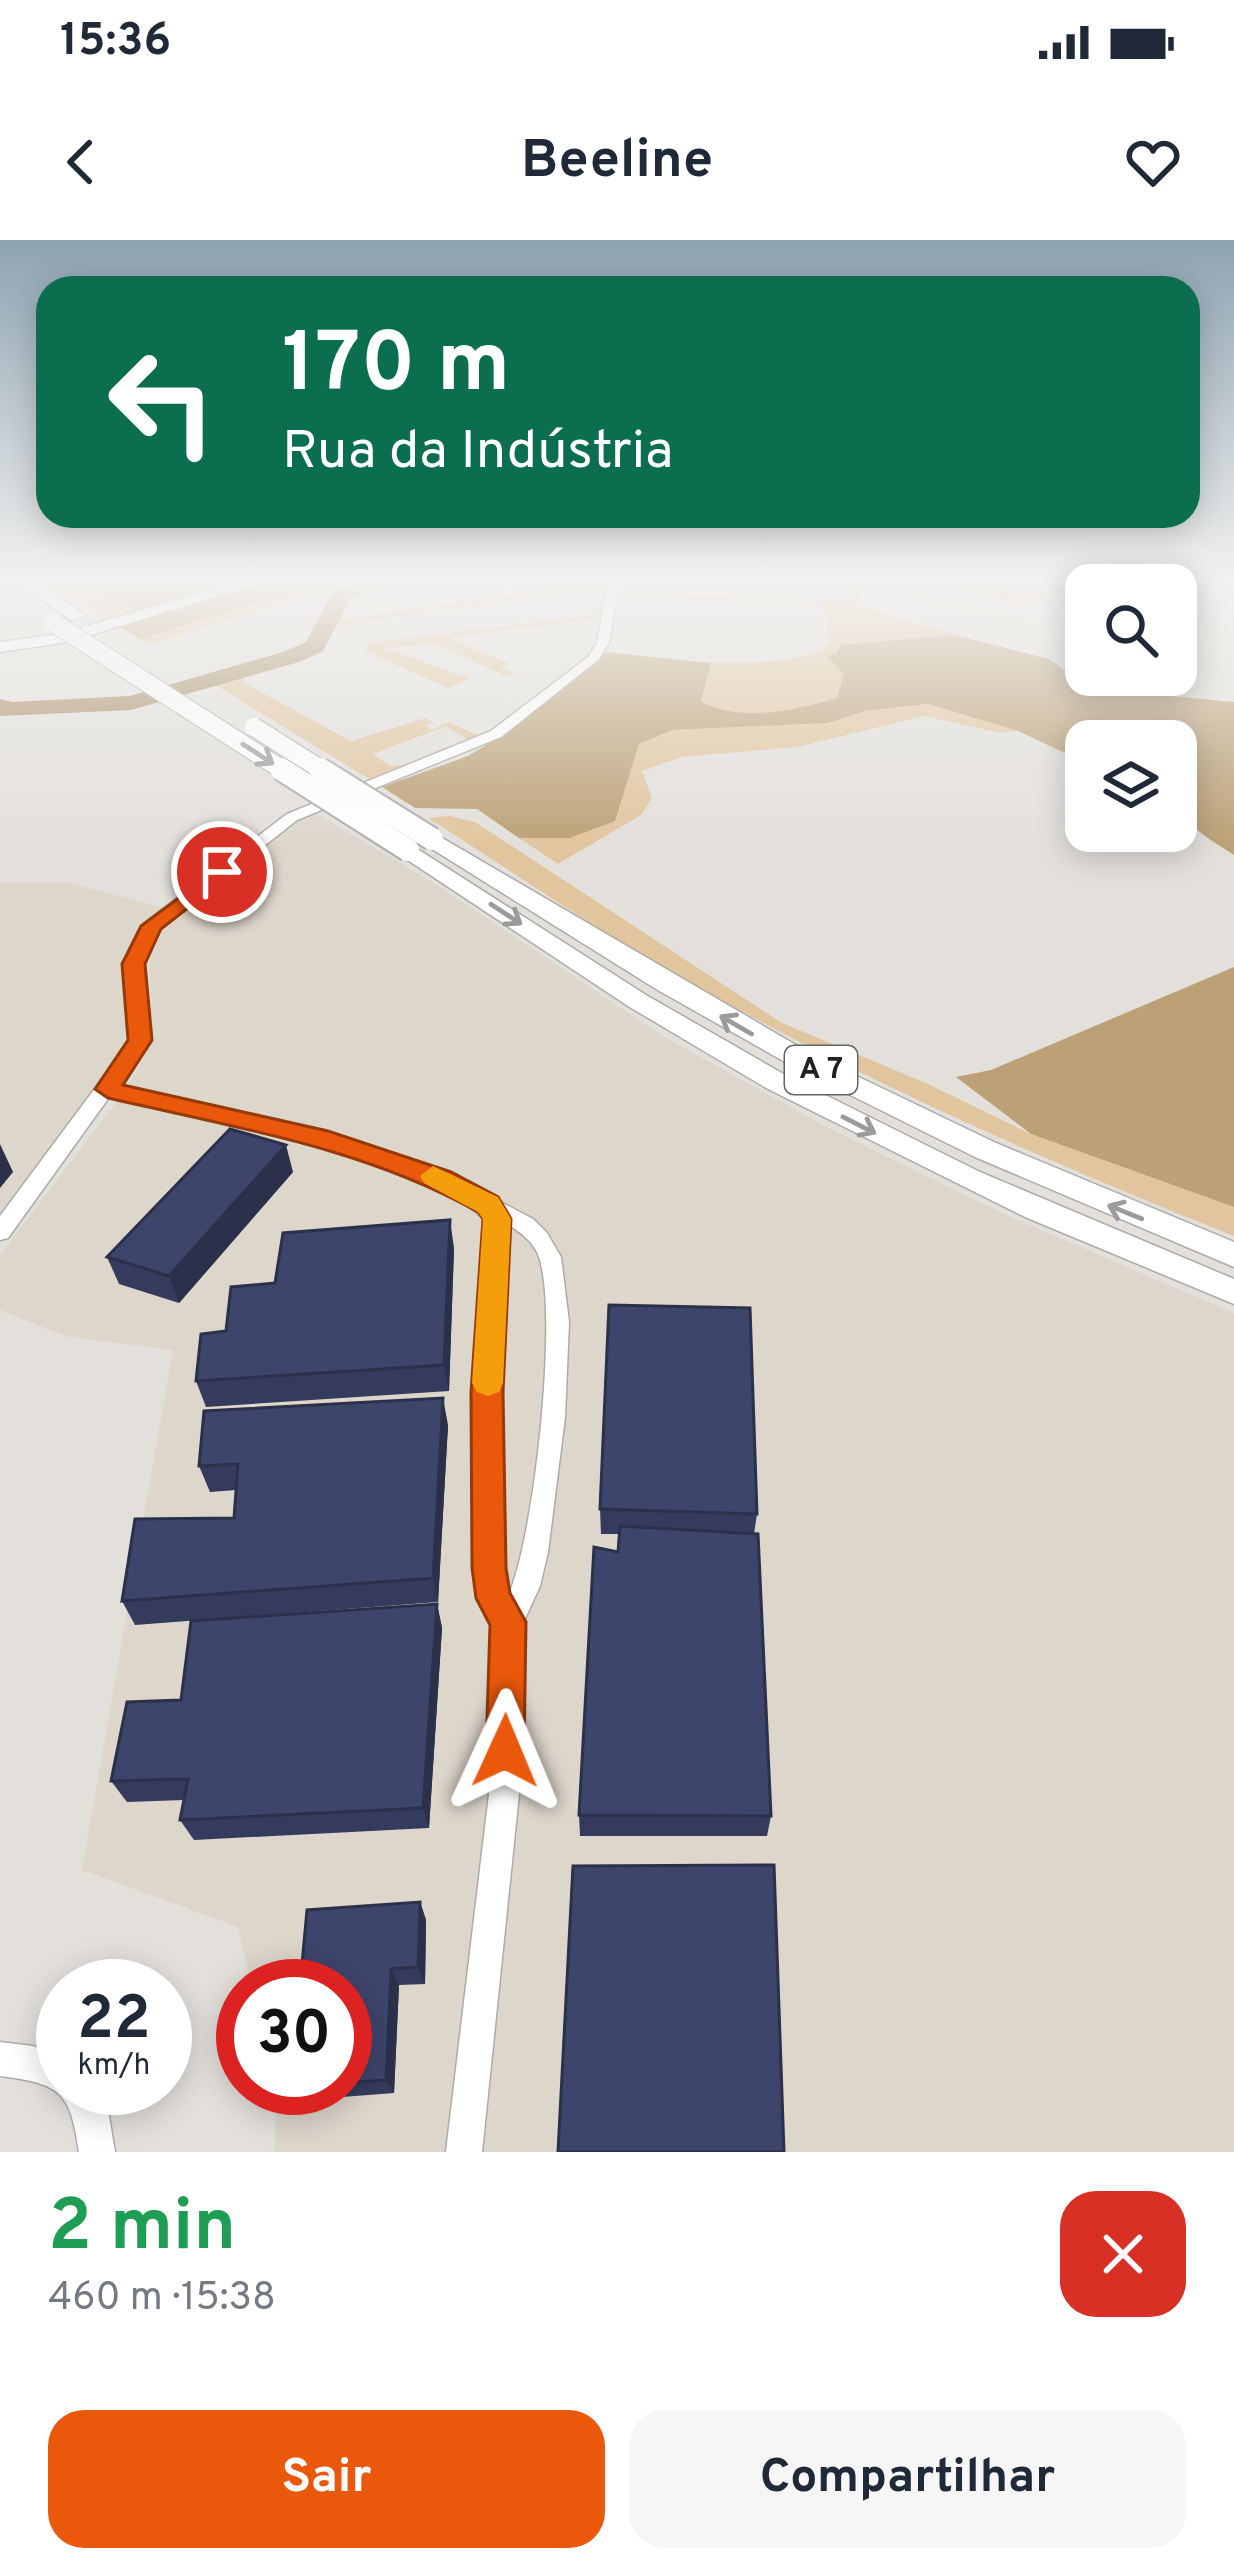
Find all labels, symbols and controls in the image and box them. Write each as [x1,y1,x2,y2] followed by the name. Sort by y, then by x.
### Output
[60,14,171,71] text: 15:36
[521,128,713,197] text: Beeline
[48,129,114,195] icon: back
[1120,129,1186,195] icon: heart
[282,315,510,421] text: 170 m
[84,324,240,480] icon: left
[282,419,674,488] text: Rua da Indústria
[1065,564,1197,852] map controls
[1065,564,1197,696] button: search
[1065,720,1197,852] button: layers
[241,742,275,766] one-way arrow
[171,821,273,923] pin
[189,839,255,905] icon: arrive
[489,901,523,926] one-way arrow
[720,1012,755,1036] one-way arrow
[785,1046,857,1094] road number: A 7
[840,1114,876,1137] one-way arrow
[1108,1200,1145,1221] one-way arrow
[442,1688,568,1814] position arrow
[216,1959,372,2115] speed limit sign: 30
[77,1984,151,2060] text: 22
[78,2048,150,2085] text: km/h
[48,2184,236,2276] text: 2 min
[1060,2191,1186,2317] button: close
[48,2275,276,2324] text: 460 m · 15:38
[48,2410,605,2548] button: Sair
[629,2410,1186,2548] button: Compartilhar

